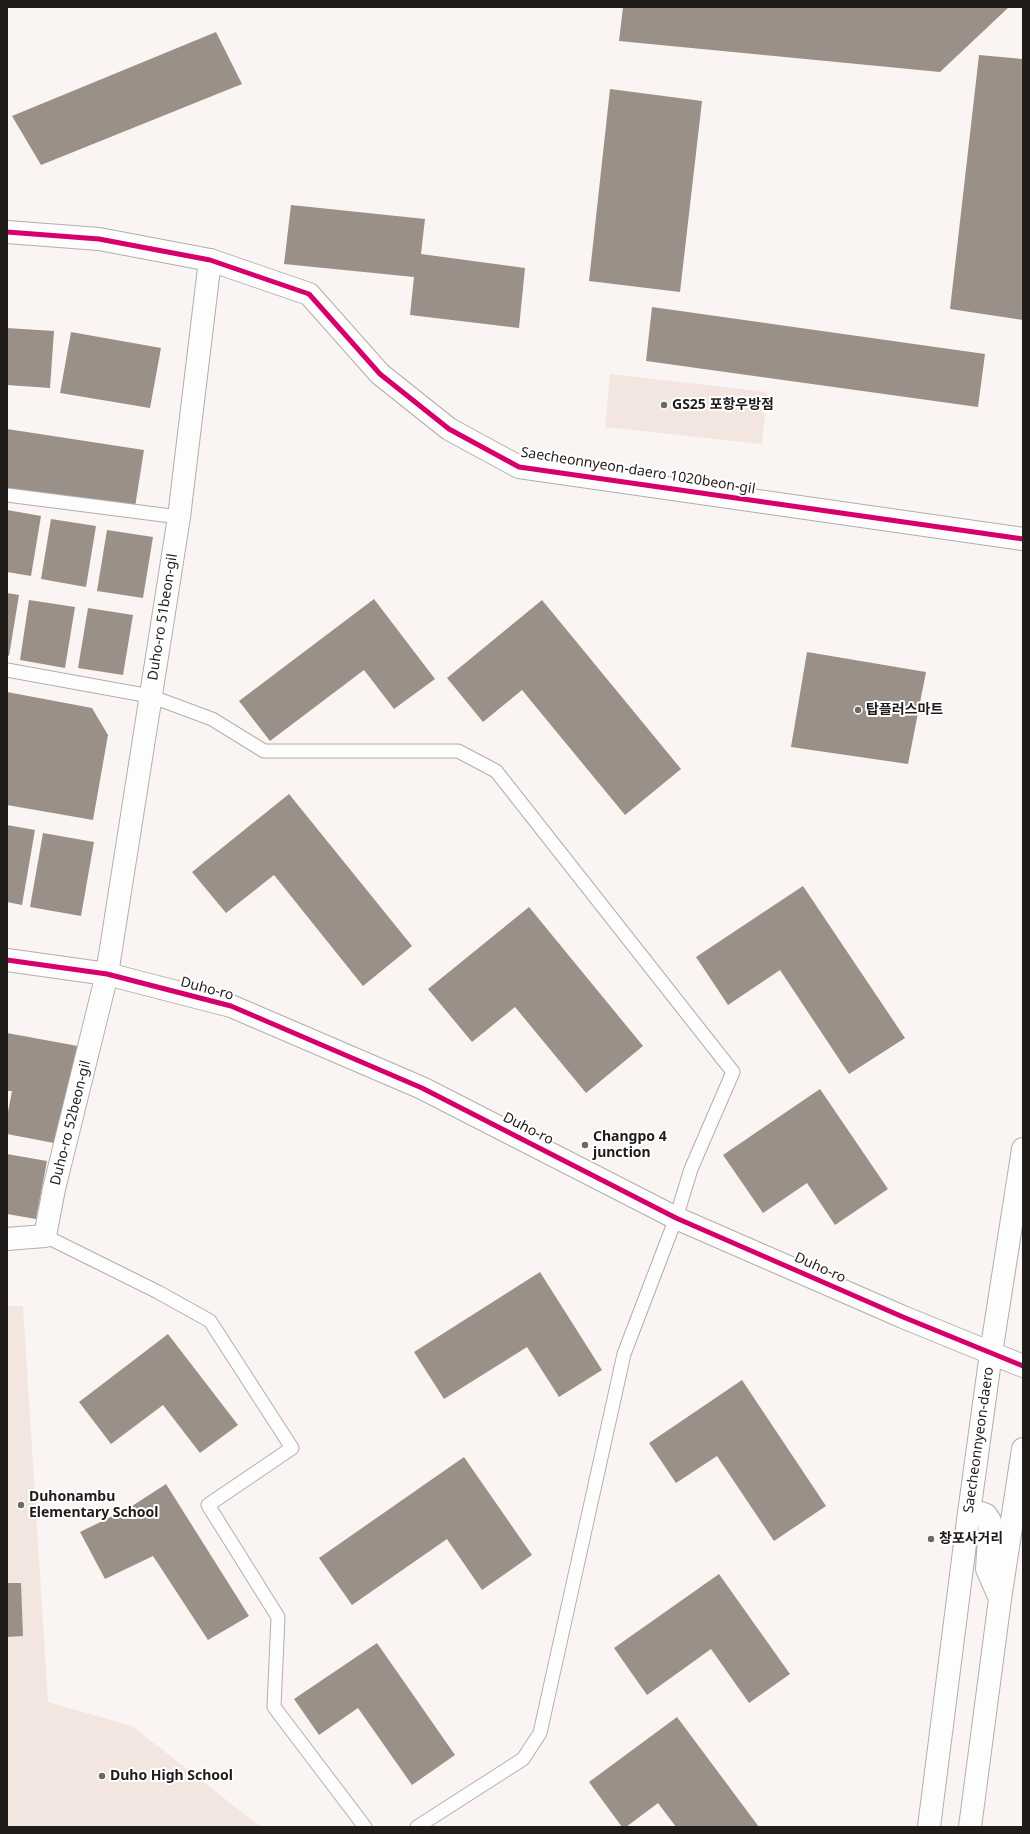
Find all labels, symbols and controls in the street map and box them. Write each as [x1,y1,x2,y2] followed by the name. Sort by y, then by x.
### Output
[672,397,774,413] place label: GS25 포항우방점
[659,400,669,410] marker: GS25 포항우방점
[520,444,756,498] street label: Saecheonnyeon-daero 1020beon-gil
[145,552,181,682] street label: Duho-ro 51beon-gil
[866,702,943,718] place label: 탑플러스마트
[853,705,863,715] marker: 탑플러스마트
[179,974,235,1004] street label: Duho-ro
[47,1059,95,1187] street label: Duho-ro 52beon-gil
[500,1109,556,1149] street label: Duho-ro
[593,1129,667,1162] place label: Changpo 4 junction
[580,1140,590,1150] marker: Changpo 4 junction
[792,1249,848,1287] street label: Duho-ro
[960,1366,998,1514] street label: Saecheonnyeon-daero
[29,1489,159,1522] place label: Duhonambu Elementary School
[16,1500,26,1510] marker: Duhonambu Elementary School
[939,1531,1003,1547] place label: 창포사거리
[926,1534,936,1544] marker: 창포사거리
[110,1768,233,1784] place label: Duho High School
[97,1771,107,1781] marker: Duho High School

